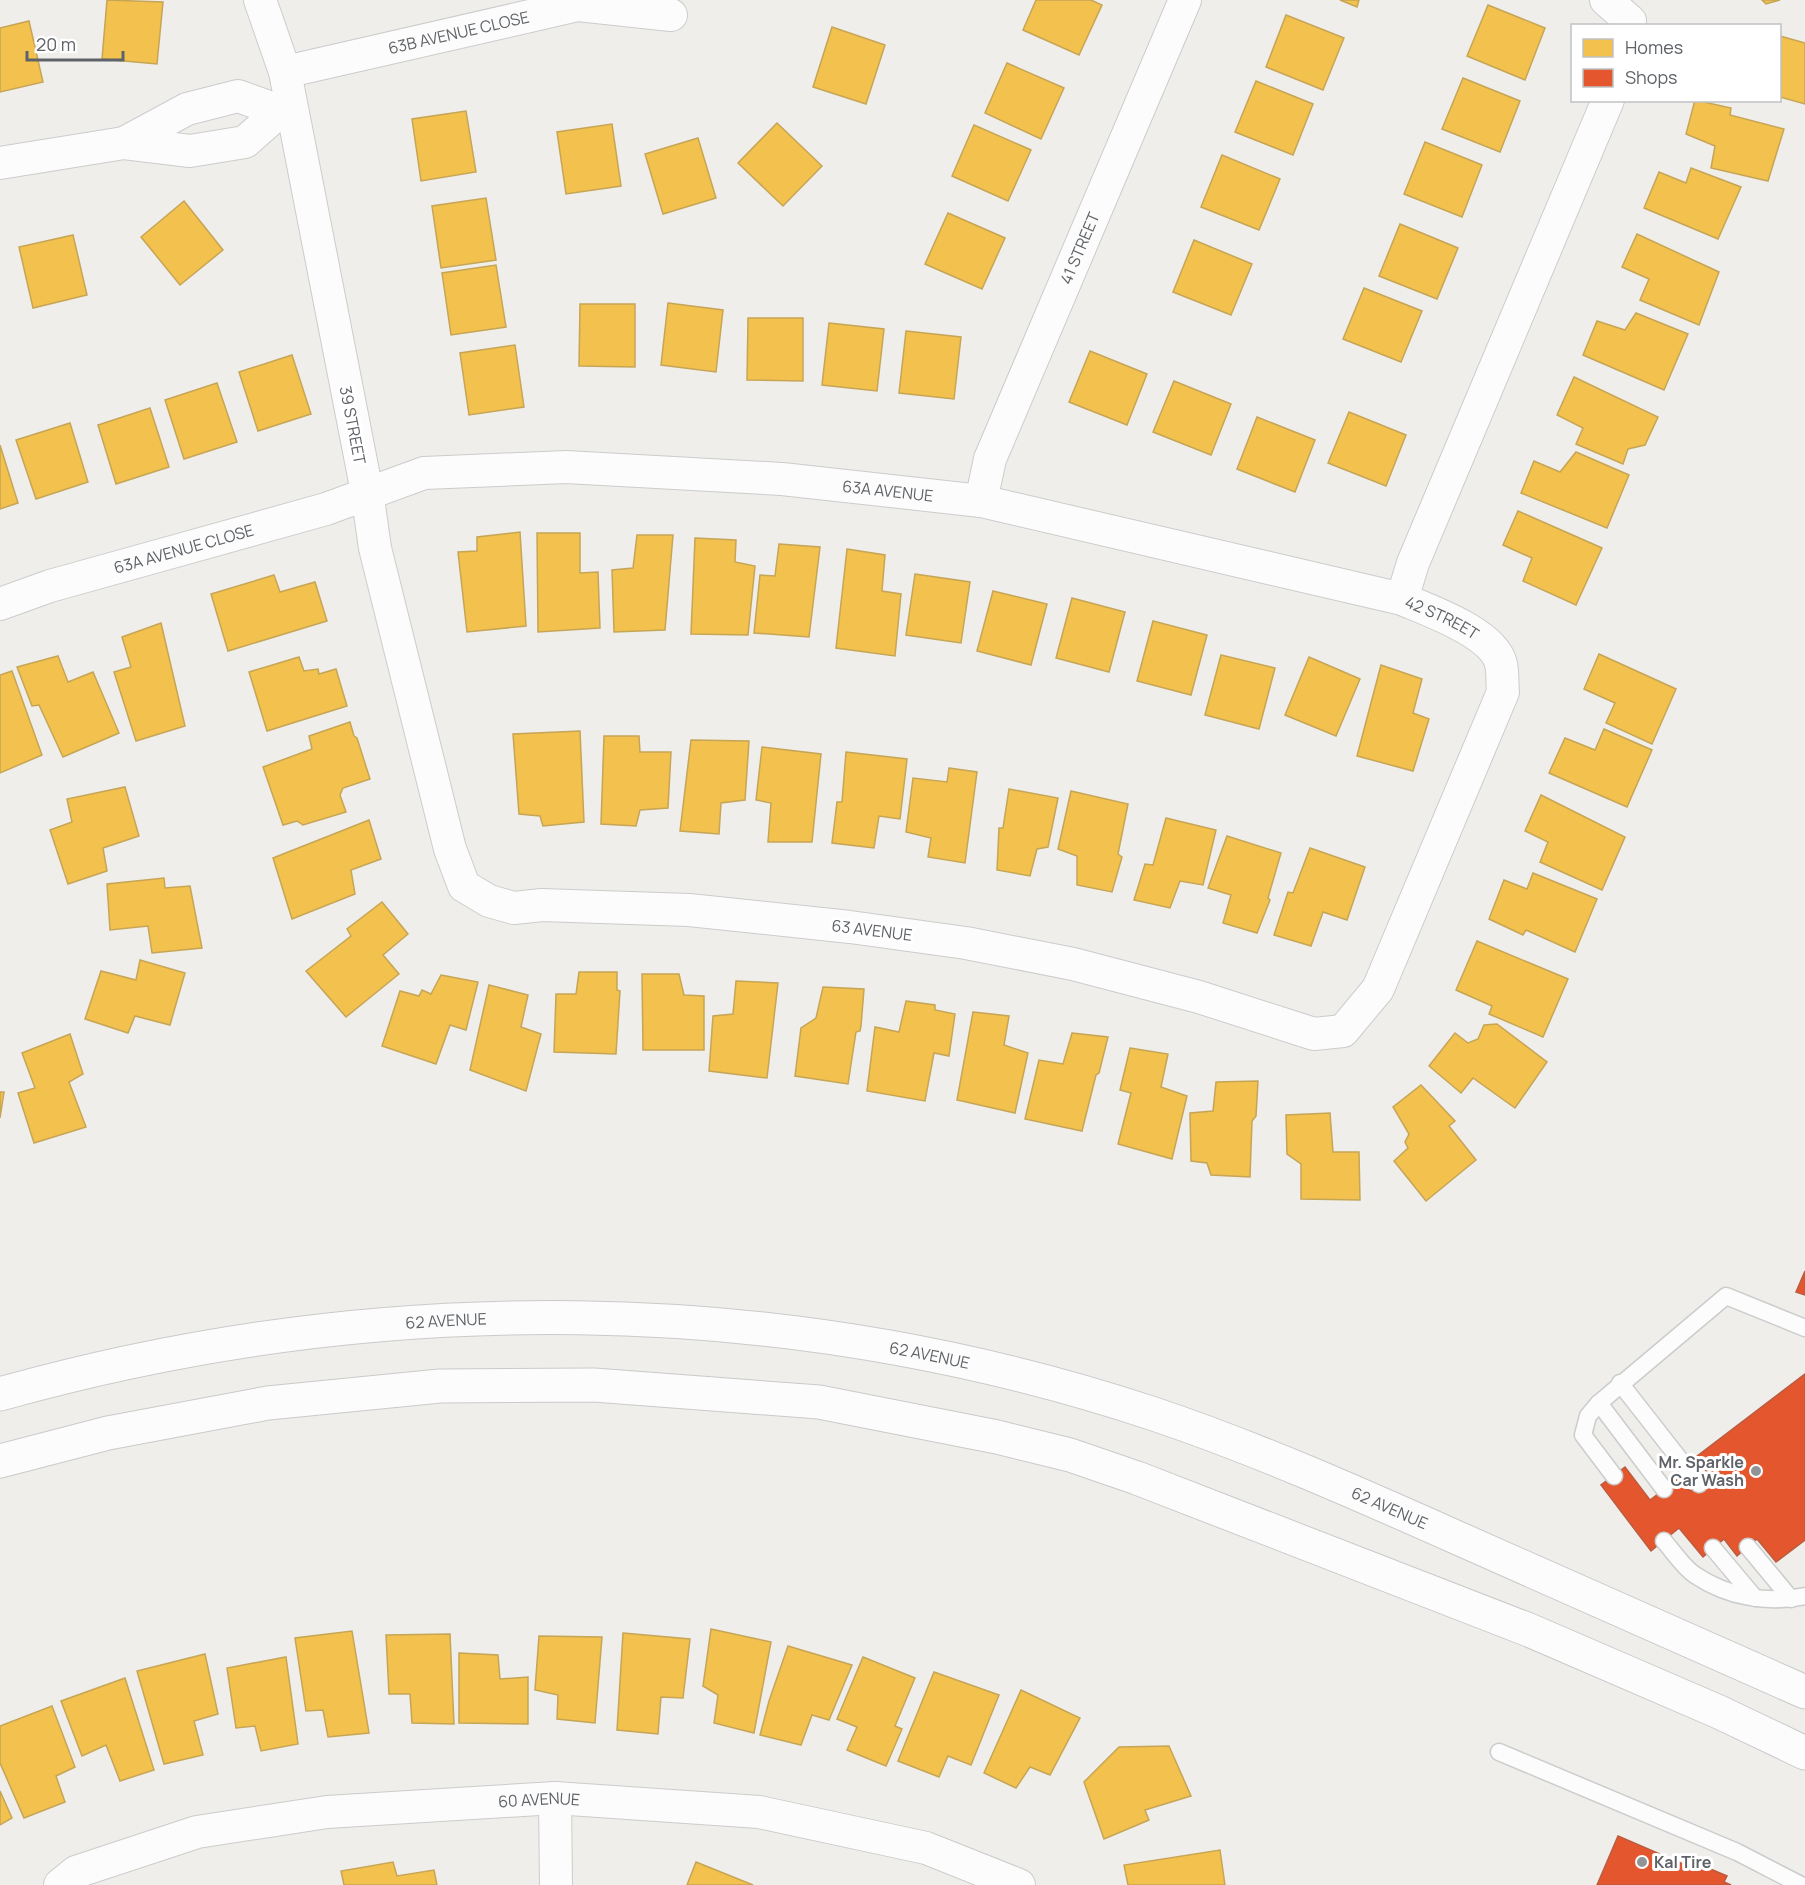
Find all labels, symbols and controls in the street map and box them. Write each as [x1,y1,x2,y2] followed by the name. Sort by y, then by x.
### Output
[386,6,531,59] street label: 63B AVENUE CLOSE
[27,24,123,62] scale bar
[1571,24,1781,102] legend
[36,32,76,56] text: 20 m
[1625,35,1683,59] text: Homes
[1625,65,1677,89] text: Shops
[1055,208,1105,288] street label: 41 STREET
[335,384,371,466] street label: 39 STREET
[841,475,934,507] street label: 63A AVENUE
[111,519,256,579] street label: 63A AVENUE CLOSE
[1402,590,1484,645] street label: 42 STREET
[830,914,914,946] street label: 63 AVENUE
[405,1308,487,1334] street label: 62 AVENUE
[888,1336,972,1374] street label: 62 AVENUE
[1658,1451,1744,1491] place label: Mr. Sparkle Car Wash
[1749,1464,1763,1478] marker: Mr. Sparkle Car Wash
[1348,1481,1431,1534] street label: 62 AVENUE
[497,1787,581,1812] street label: 60 AVENUE
[1654,1851,1712,1873] place label: Kal Tire
[1635,1855,1649,1869] marker: Kal Tire

